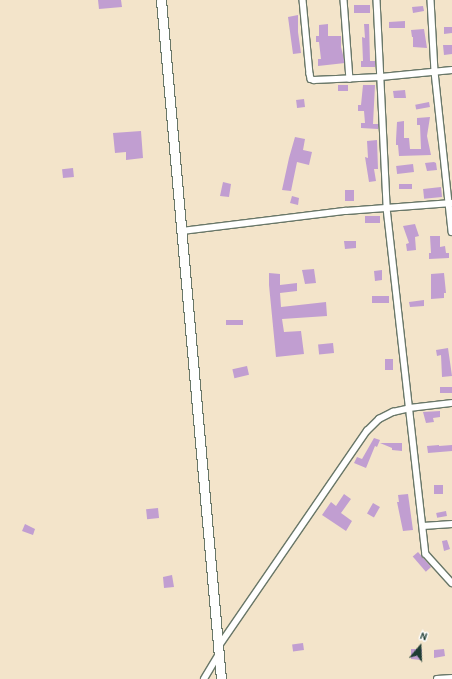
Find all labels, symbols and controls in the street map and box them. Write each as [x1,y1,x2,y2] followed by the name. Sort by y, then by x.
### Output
[400,627,440,667] north arrow
[419,628,429,643] text: N

